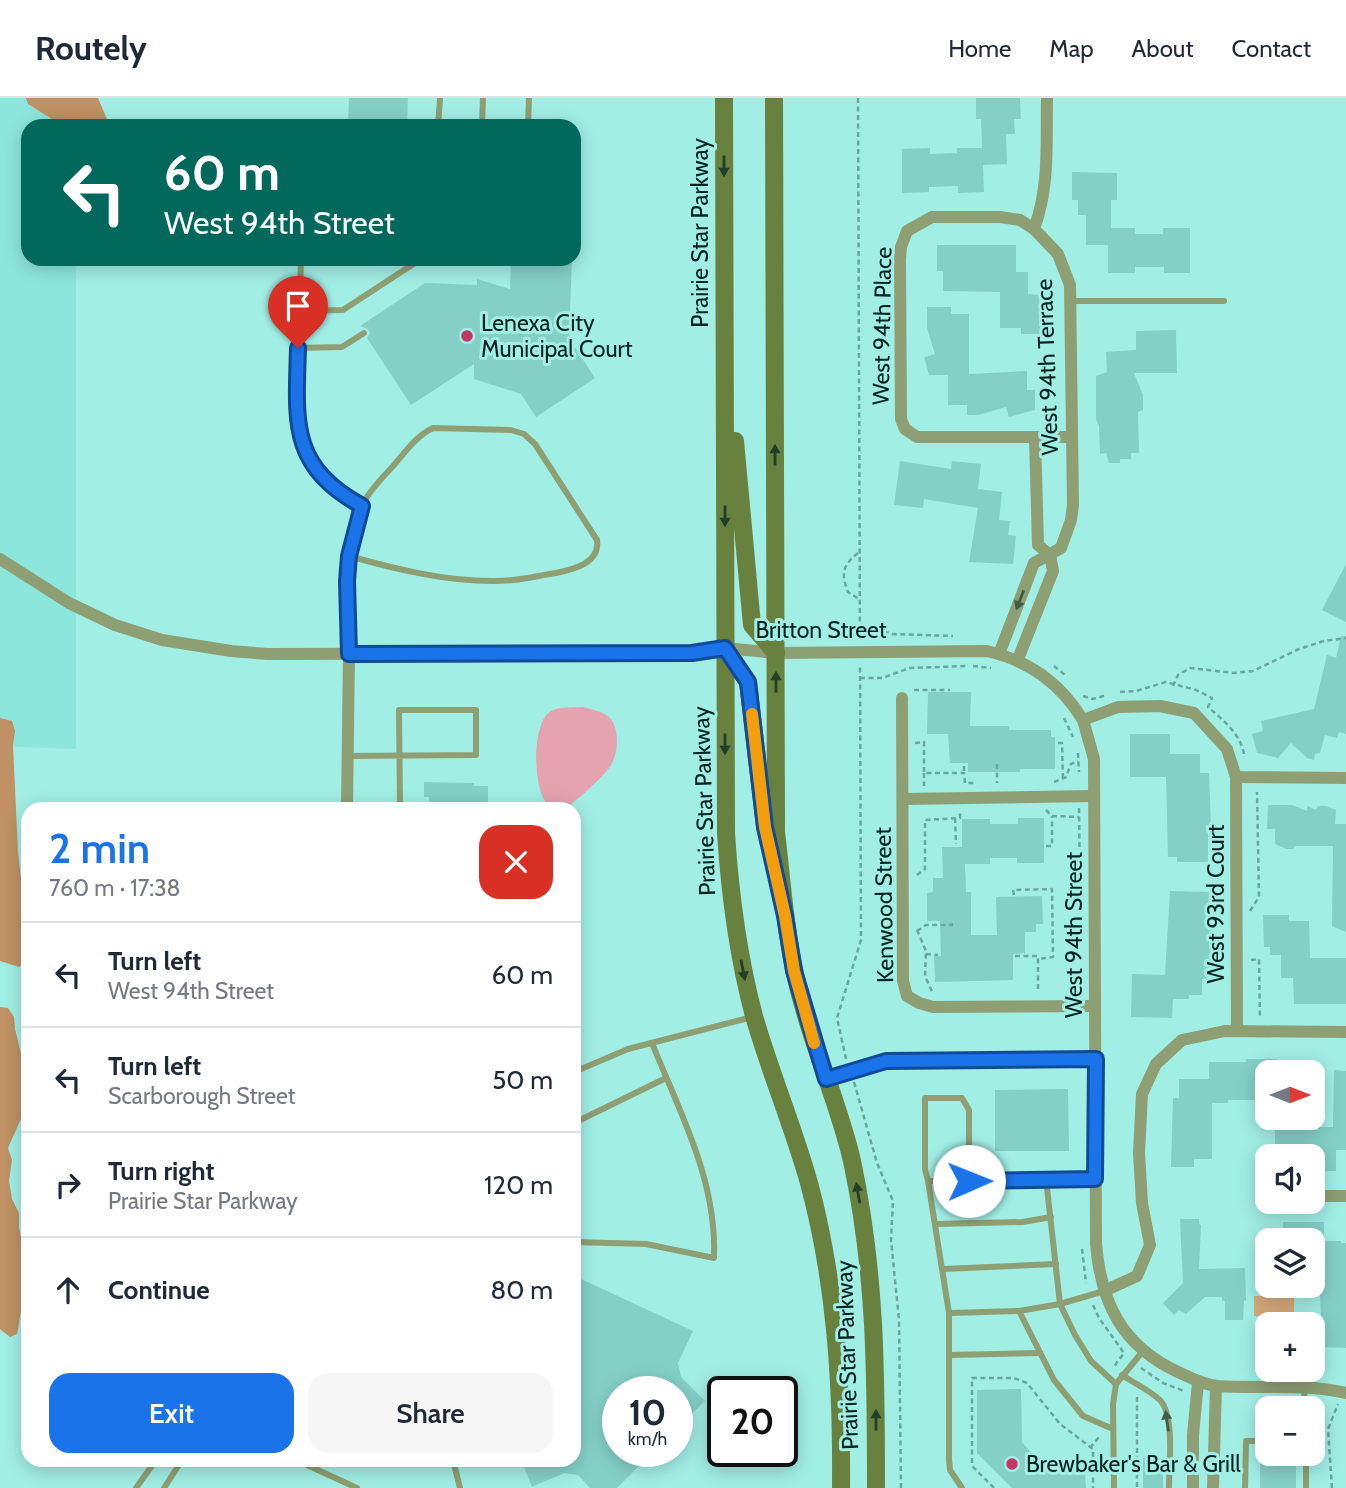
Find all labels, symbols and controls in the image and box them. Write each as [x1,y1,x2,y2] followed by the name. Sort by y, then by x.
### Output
[35,28,147,68] text: Routely
[948,34,1011,63] text: Home
[1049,34,1094,63] text: Map
[1132,34,1194,63] text: About
[1232,34,1311,63] text: Contact
[686,138,714,328] street label: Prairie Star Parkway
[164,143,280,202] text: 60 m
[49,147,140,238] icon: left
[718,155,730,177] one-way arrow
[164,203,395,242] text: West 94th Street
[867,246,897,405] street label: West 94th Place
[268,276,328,348] pin
[1030,278,1064,456] street label: West 94th Terrace
[279,287,317,325] icon: arrive
[481,309,633,363] place label: Lenexa City Municipal Court
[459,328,475,344] marker: Lenexa City Municipal Court
[769,444,781,466] one-way arrow
[719,505,731,527] one-way arrow
[1014,590,1025,611] one-way arrow
[756,616,887,644] street label: Britton Street
[770,671,782,693] one-way arrow
[687,705,721,896] street label: Prairie Star Parkway
[719,733,731,755] one-way arrow
[49,822,150,874] text: 2 min
[1202,824,1230,984] street label: West 93rd Court
[479,825,553,899] button: close
[869,827,899,983] street label: Kenwood Street
[1060,852,1088,1018] street label: West 94th Street
[49,874,181,902] text: 760 m · 17:38
[108,945,201,977] text: Turn left
[49,956,87,994] icon: left
[491,959,553,991] text: 60 m
[738,959,749,981] one-way arrow
[108,977,274,1005] text: West 94th Street
[108,1050,201,1082] text: Turn left
[1255,1060,1325,1130] north arrow
[1255,1060,1325,1466] map controls
[49,1061,87,1099] icon: left
[492,1064,553,1096] text: 50 m
[108,1082,295,1110] text: Scarborough Street
[932,1144,1006,1218] position arrow
[1255,1144,1325,1214] button: sound
[108,1155,214,1187] text: Turn right
[49,1166,87,1204] icon: right
[484,1169,553,1201] text: 120 m
[852,1182,863,1204] one-way arrow
[108,1187,298,1215] text: Prairie Star Parkway
[1255,1228,1325,1298] button: layers
[830,1259,864,1450] street label: Prairie Star Parkway
[49,1271,87,1309] icon: ahead
[108,1274,210,1306] text: Continue
[490,1274,553,1306] text: 80 m
[1255,1312,1325,1382] button: +
[49,1373,294,1453] button: Exit
[308,1373,553,1453] button: Share
[707,1376,798,1467] speed limit sign: 20
[629,1391,666,1434] text: 10
[1255,1396,1325,1466] button: −
[870,1409,882,1431] one-way arrow
[1161,1410,1172,1432] one-way arrow
[628,1428,667,1450] text: km/h
[1026,1450,1241,1478] place label: Brewbaker's Bar & Grill
[1004,1456,1020,1472] marker: Brewbaker's Bar & Grill

